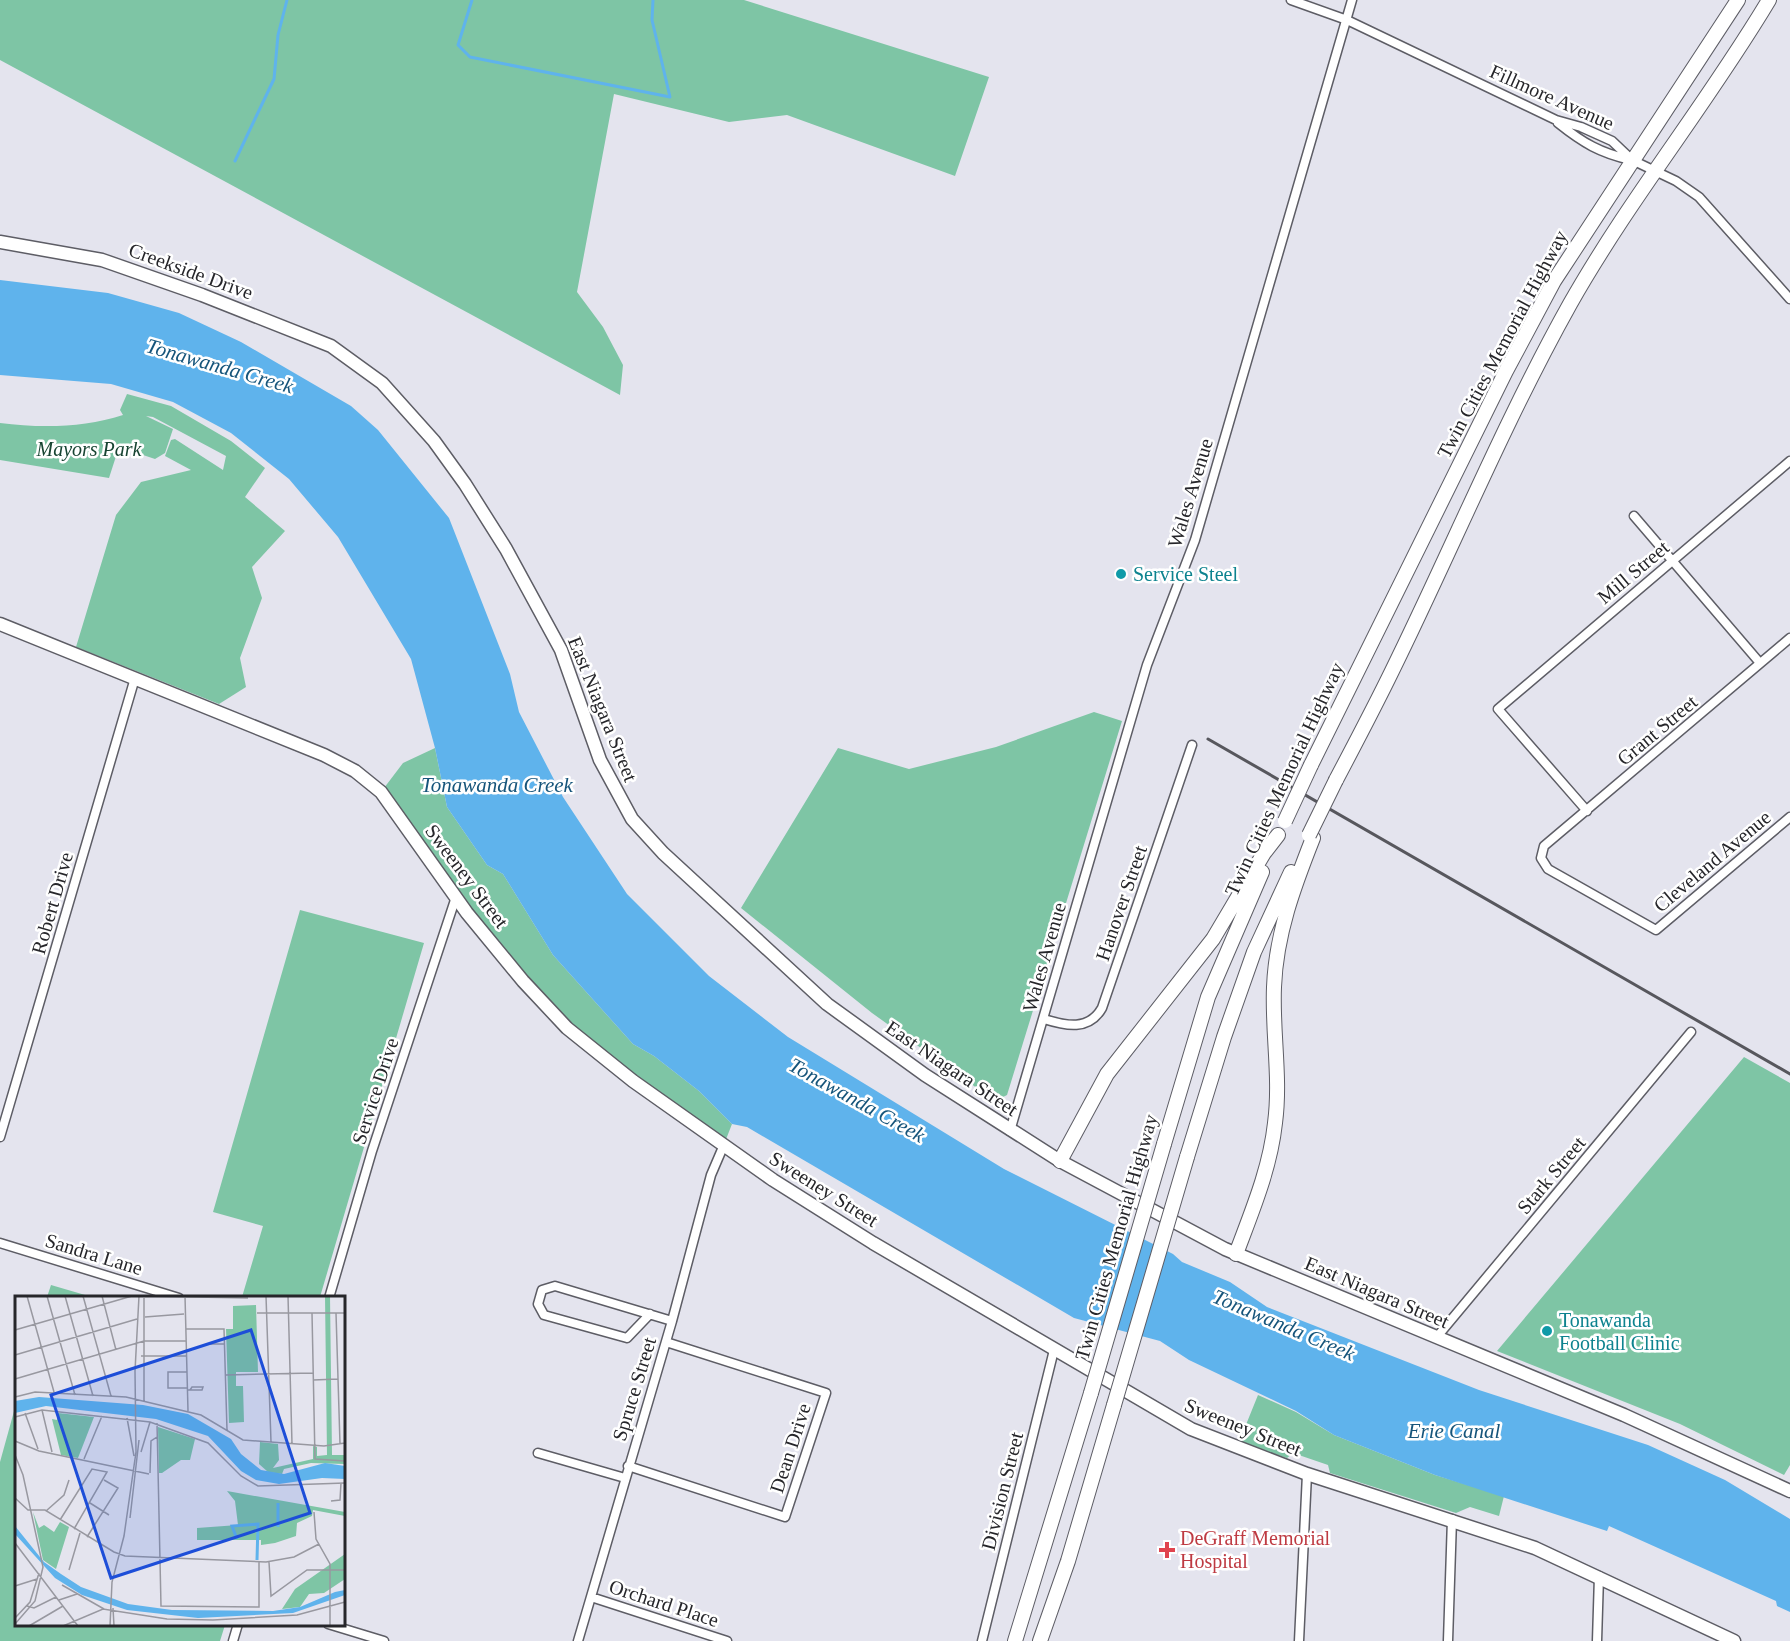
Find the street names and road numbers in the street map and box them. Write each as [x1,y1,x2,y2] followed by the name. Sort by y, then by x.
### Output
[1487,60,1618,134] street label: Fillmore Avenue
[1433,226,1572,462] street label: Twin Cities Memorial Highway
[126,238,256,304] street label: Creekside Drive
[1163,436,1217,550] street label: Wales Avenue
[1593,536,1673,608] street label: Mill Street
[563,633,642,785] street label: East Niagara Street
[1220,659,1349,899] street label: Twin Cities Memorial Highway
[1613,690,1702,770] street label: Grant Street
[1649,806,1775,916] street label: Cleveland Avenue
[420,820,513,933] street label: Sweeney Street
[1091,842,1151,964] street label: Hanover Street
[27,849,77,956] street label: Robert Drive
[1018,900,1070,1014] street label: Wales Avenue
[881,1016,1023,1121] street label: East Niagara Street
[347,1035,403,1147] street label: Service Drive
[1070,1112,1163,1363] street label: Twin Cities Memorial Highway
[1512,1132,1590,1218] street label: Stark Street
[765,1147,883,1232] street label: Sweeney Street
[43,1229,145,1279] street label: Sandra Lane
[1301,1252,1453,1333] street label: East Niagara Street
[608,1334,661,1444] street label: Spruce Street
[1181,1394,1305,1461] street label: Sweeney Street
[765,1400,815,1495] street label: Dean Drive
[977,1429,1027,1552] street label: Division Street
[606,1575,722,1631] street label: Orchard Place

